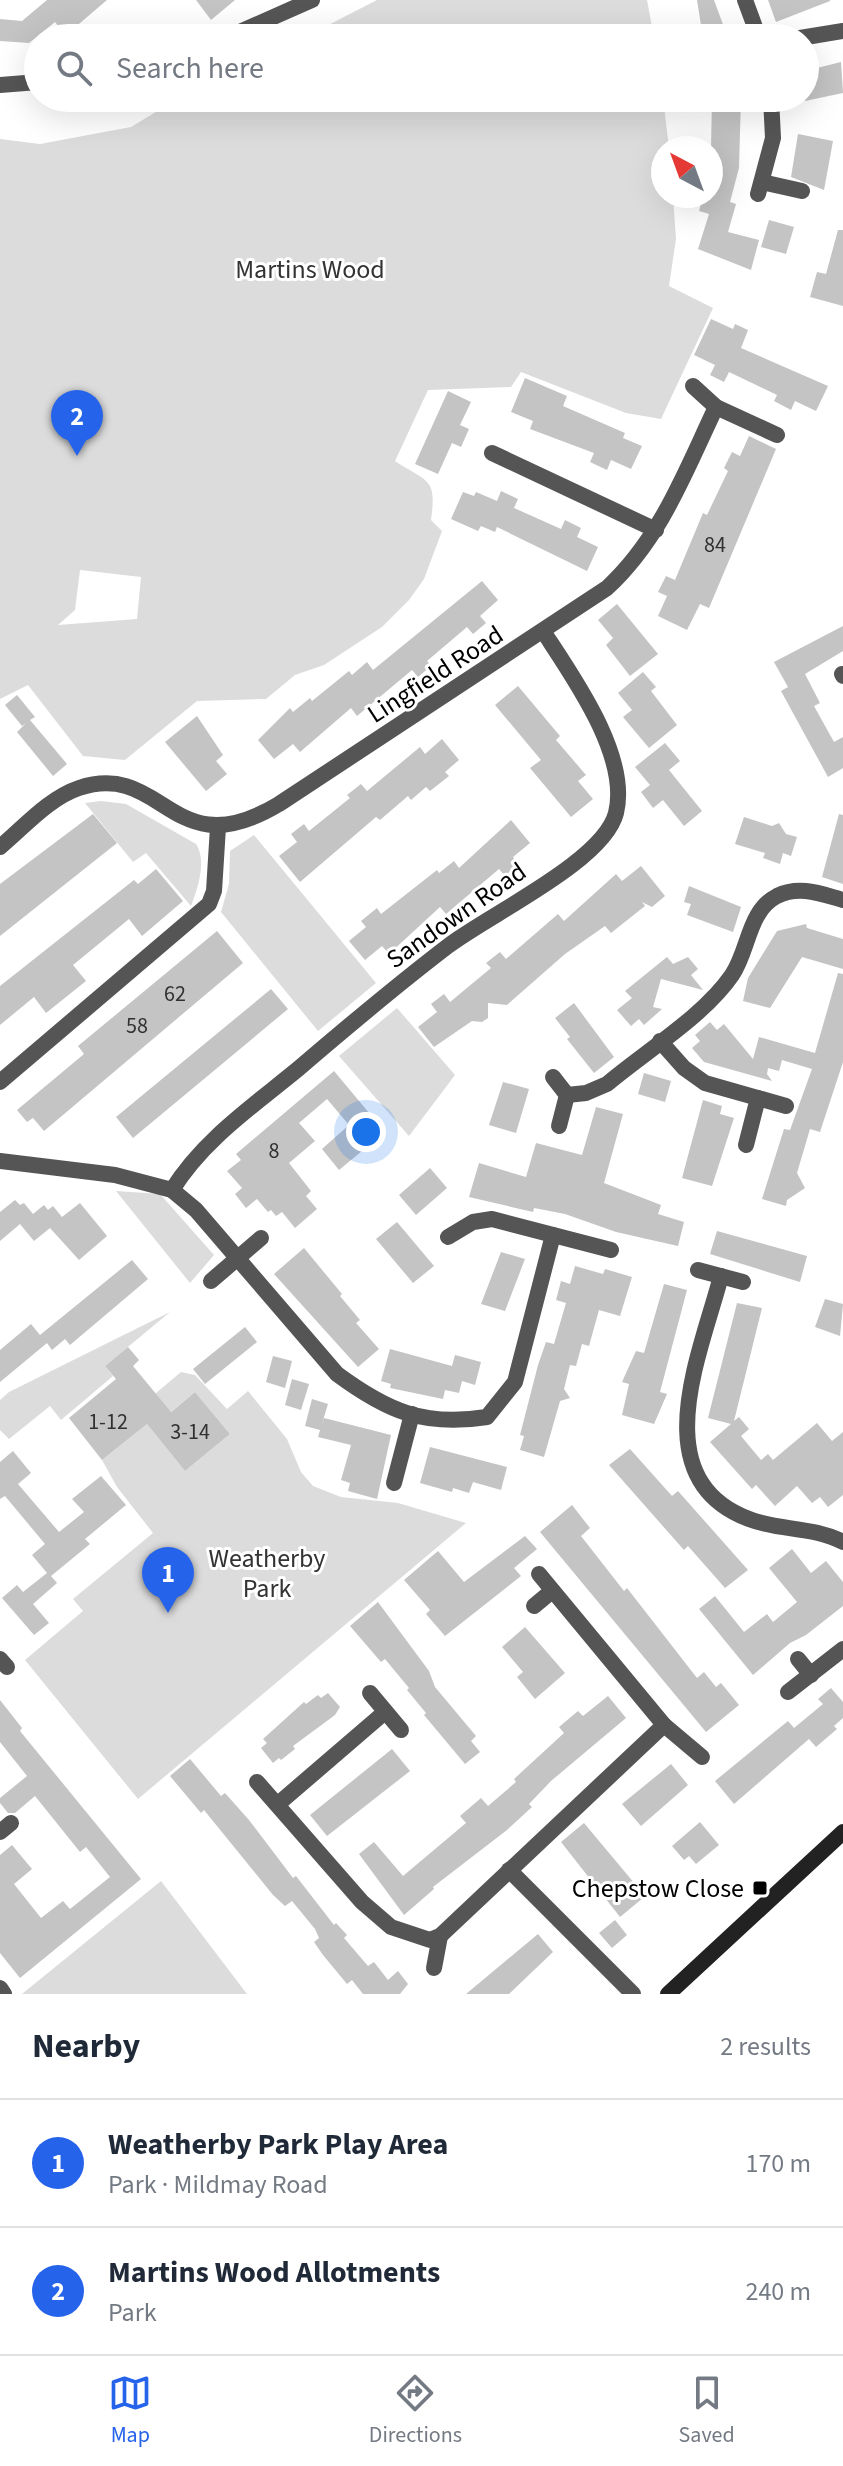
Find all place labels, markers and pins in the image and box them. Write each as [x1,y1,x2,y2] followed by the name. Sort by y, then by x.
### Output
[51,390,103,456] pin: 2
[142,1547,194,1613] pin: 1
[572,1870,744,1907] place label: Chepstow Close
[751,1879,769,1897] marker: Chepstow Close

